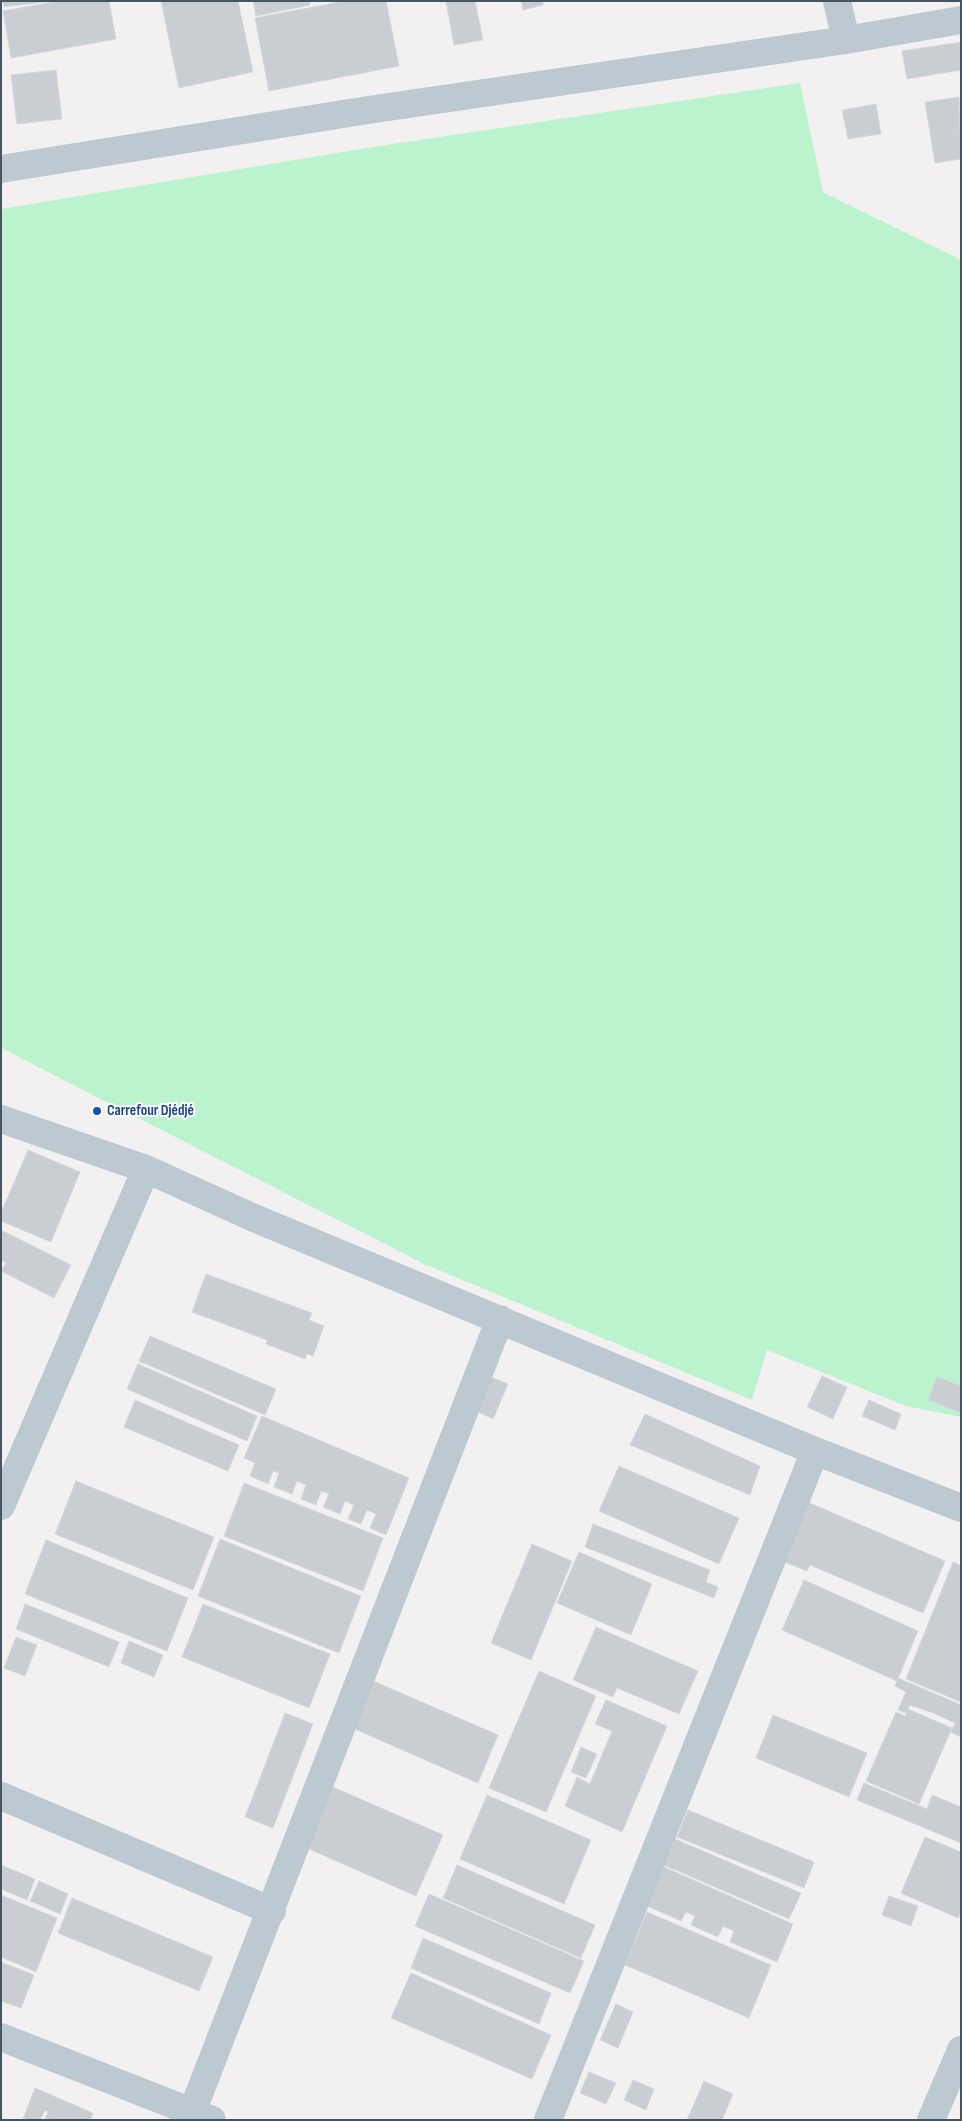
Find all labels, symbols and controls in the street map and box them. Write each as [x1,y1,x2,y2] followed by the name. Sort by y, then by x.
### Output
[107,1102,194,1120] place label: Carrefour Djédjé
[91,1105,103,1117] marker: Carrefour Djédjé

